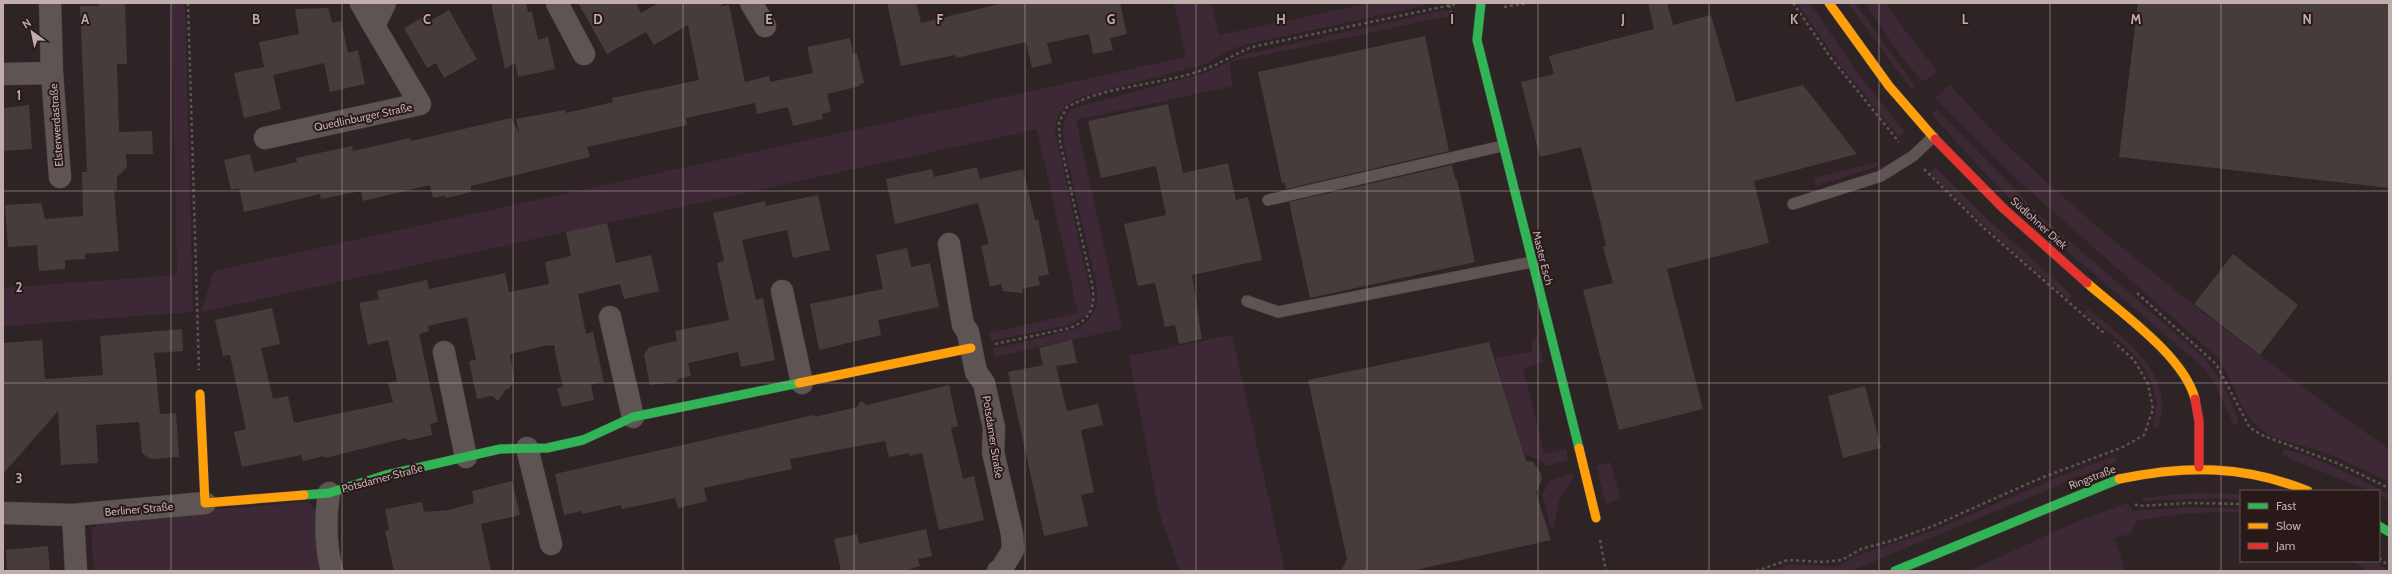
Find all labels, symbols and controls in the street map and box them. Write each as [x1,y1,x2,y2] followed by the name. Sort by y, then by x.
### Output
[81,11,90,27] text: A
[252,11,260,27] text: B
[423,11,431,27] text: C
[593,11,603,27] text: D
[765,11,773,27] text: E
[937,11,944,27] text: F
[1107,11,1116,27] text: G
[1276,11,1286,27] text: H
[1450,11,1454,27] text: I
[1620,11,1625,27] text: J
[1790,11,1799,27] text: K
[1962,11,1969,27] text: L
[2131,11,2142,27] text: M
[2302,11,2312,27] text: N
[12,12,52,52] north arrow
[19,16,34,32] text: N
[46,83,66,167] street label: Elsterwerdastraße
[17,87,21,103] text: 1
[313,100,414,134] street label: Quedlinburger Straße
[2008,194,2070,252] street label: Südlohner Diek
[1529,229,1557,287] street label: Master Esch
[16,279,23,295] text: 2
[980,395,1007,480] street label: Potsdamer Straße
[340,460,425,496] street label: Potsdamer Straße
[2066,461,2118,492] street label: Ringstraße
[15,470,23,486] text: 3
[2240,490,2380,562] legend
[2276,498,2296,513] text: Fast
[104,499,174,519] street label: Berliner Straße
[2276,518,2301,533] text: Slow
[2275,538,2295,553] text: Jam

